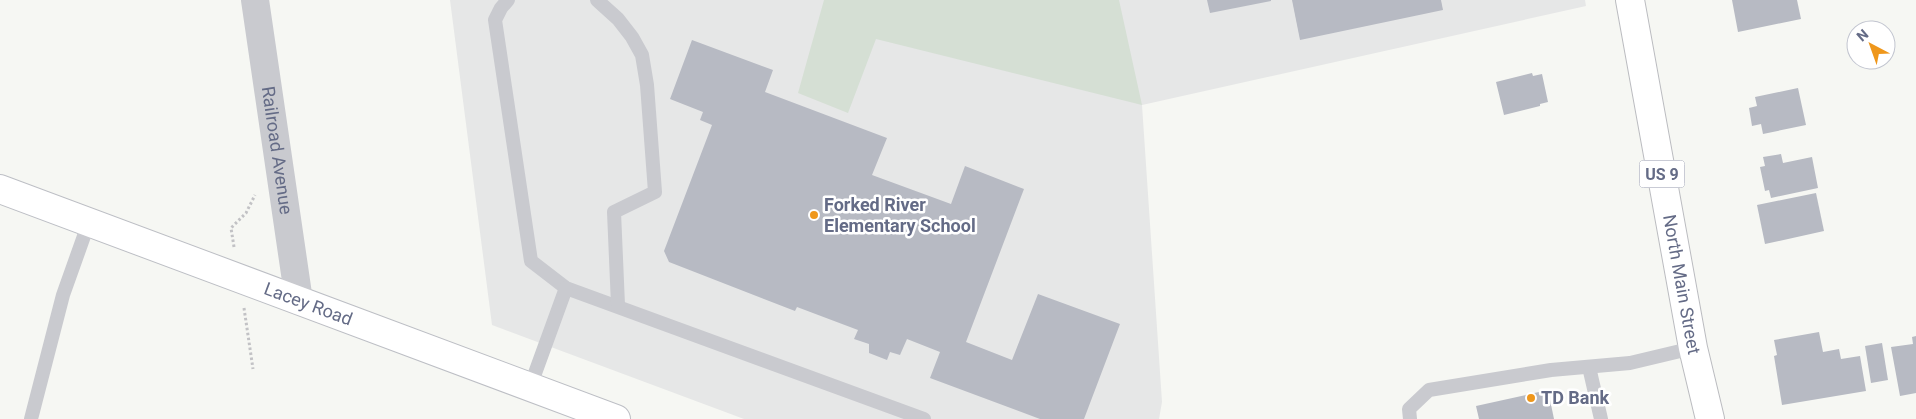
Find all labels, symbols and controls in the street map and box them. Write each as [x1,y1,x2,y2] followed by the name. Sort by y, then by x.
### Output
[1846,20,1896,70] north arrow
[1853,26,1871,44] text: N
[258,85,297,216] street label: Railroad Avenue
[1640,160,1684,188] road number: US 9
[824,194,976,236] place label: Forked River Elementary School
[808,209,820,221] marker: Forked River Elementary School
[1659,213,1705,356] street label: North Main Street
[261,278,355,330] street label: Lacey Road
[1541,387,1610,408] place label: TD Bank
[1525,392,1537,404] marker: TD Bank

